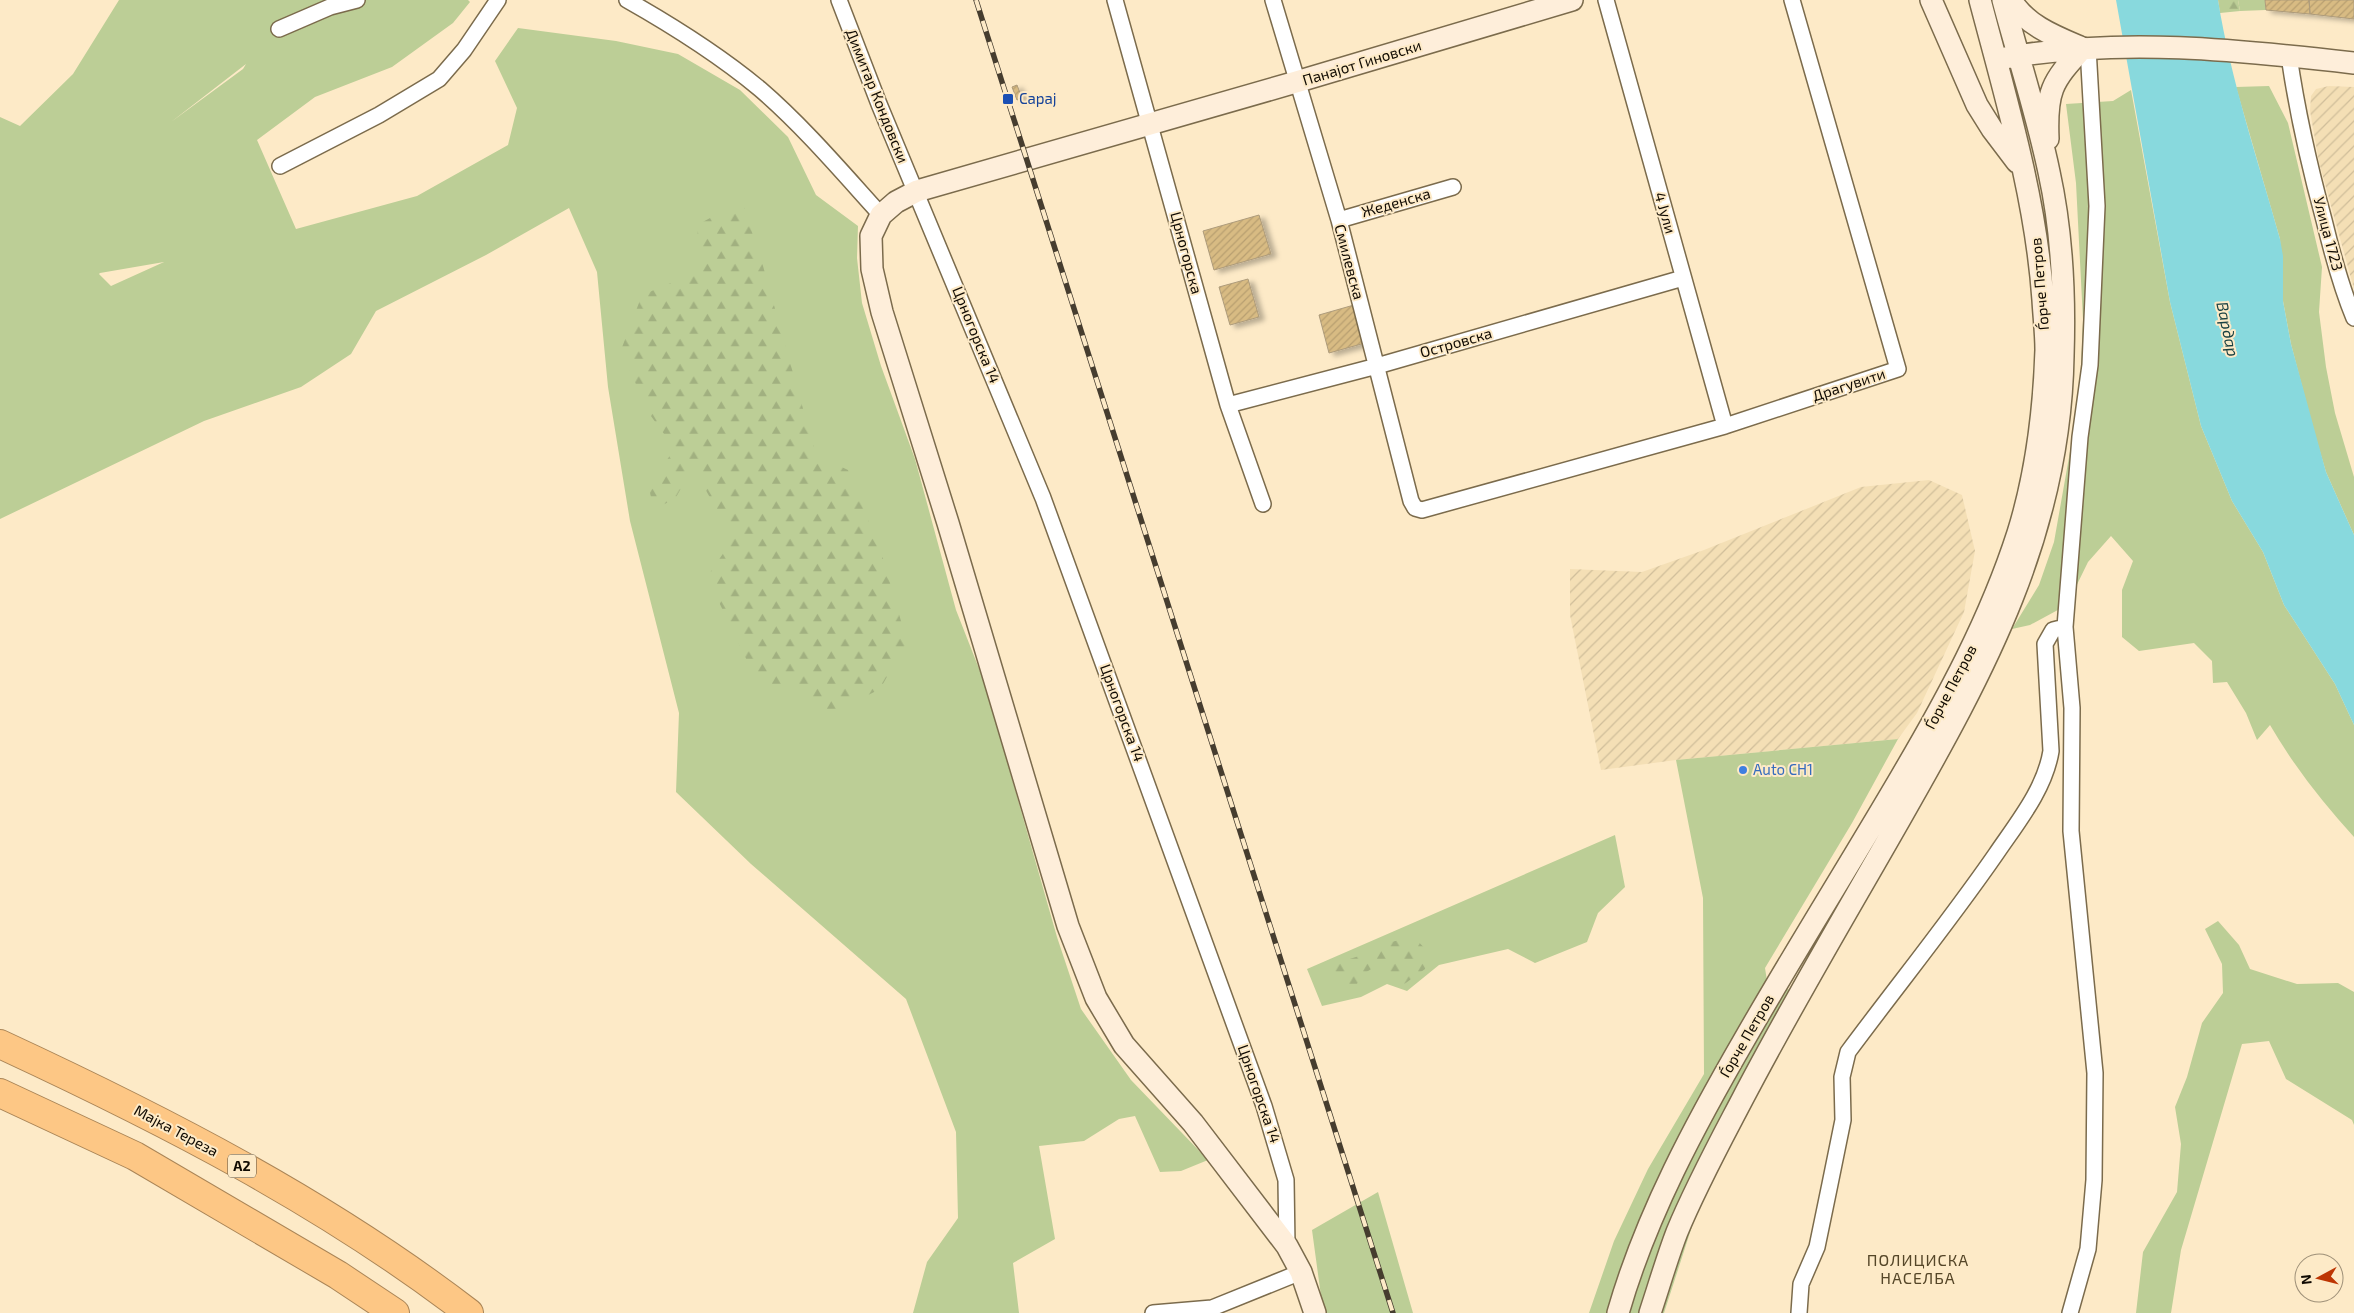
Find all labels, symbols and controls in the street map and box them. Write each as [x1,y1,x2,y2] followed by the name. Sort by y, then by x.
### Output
[843,26,913,165] street label: Димитар Кондовски
[1300,35,1424,90] street label: Панајот Гиновски
[1019,89,1057,108] place label: Сарај
[1001,92,1015,106] marker: Сарај
[1359,184,1432,220] street label: Жеденска
[1651,190,1680,236] street label: 4 Јули
[2310,195,2347,273] street label: Улица 1723
[1167,210,1207,296] street label: Црногорска
[1331,222,1369,301] street label: Смилевска
[2026,237,2052,331] street label: Ѓорче Петров
[949,284,1005,386] street label: Црногорска 14
[2213,300,2244,358] water label: Вардар
[1418,323,1494,361] street label: Островска
[1810,364,1888,405] street label: Драгувити
[1920,641,1980,732] street label: Ѓорче Петров
[1097,661,1149,764] street label: Црногорска 14
[1753,760,1813,778] place label: Auto CH1
[1737,764,1749,776] marker: Auto CH1
[1715,991,1777,1080] street label: Ѓорче Петров
[1235,1042,1285,1145] street label: Црногорска 14
[131,1100,222,1161] street label: Мајка Тереза
[228,1154,256,1178] road number: A2
[1867,1250,1969,1287] district label: ПОЛИЦИСКА НАСЕЛБА
[2294,1253,2344,1303] north arrow
[2297,1274,2315,1286] text: N

